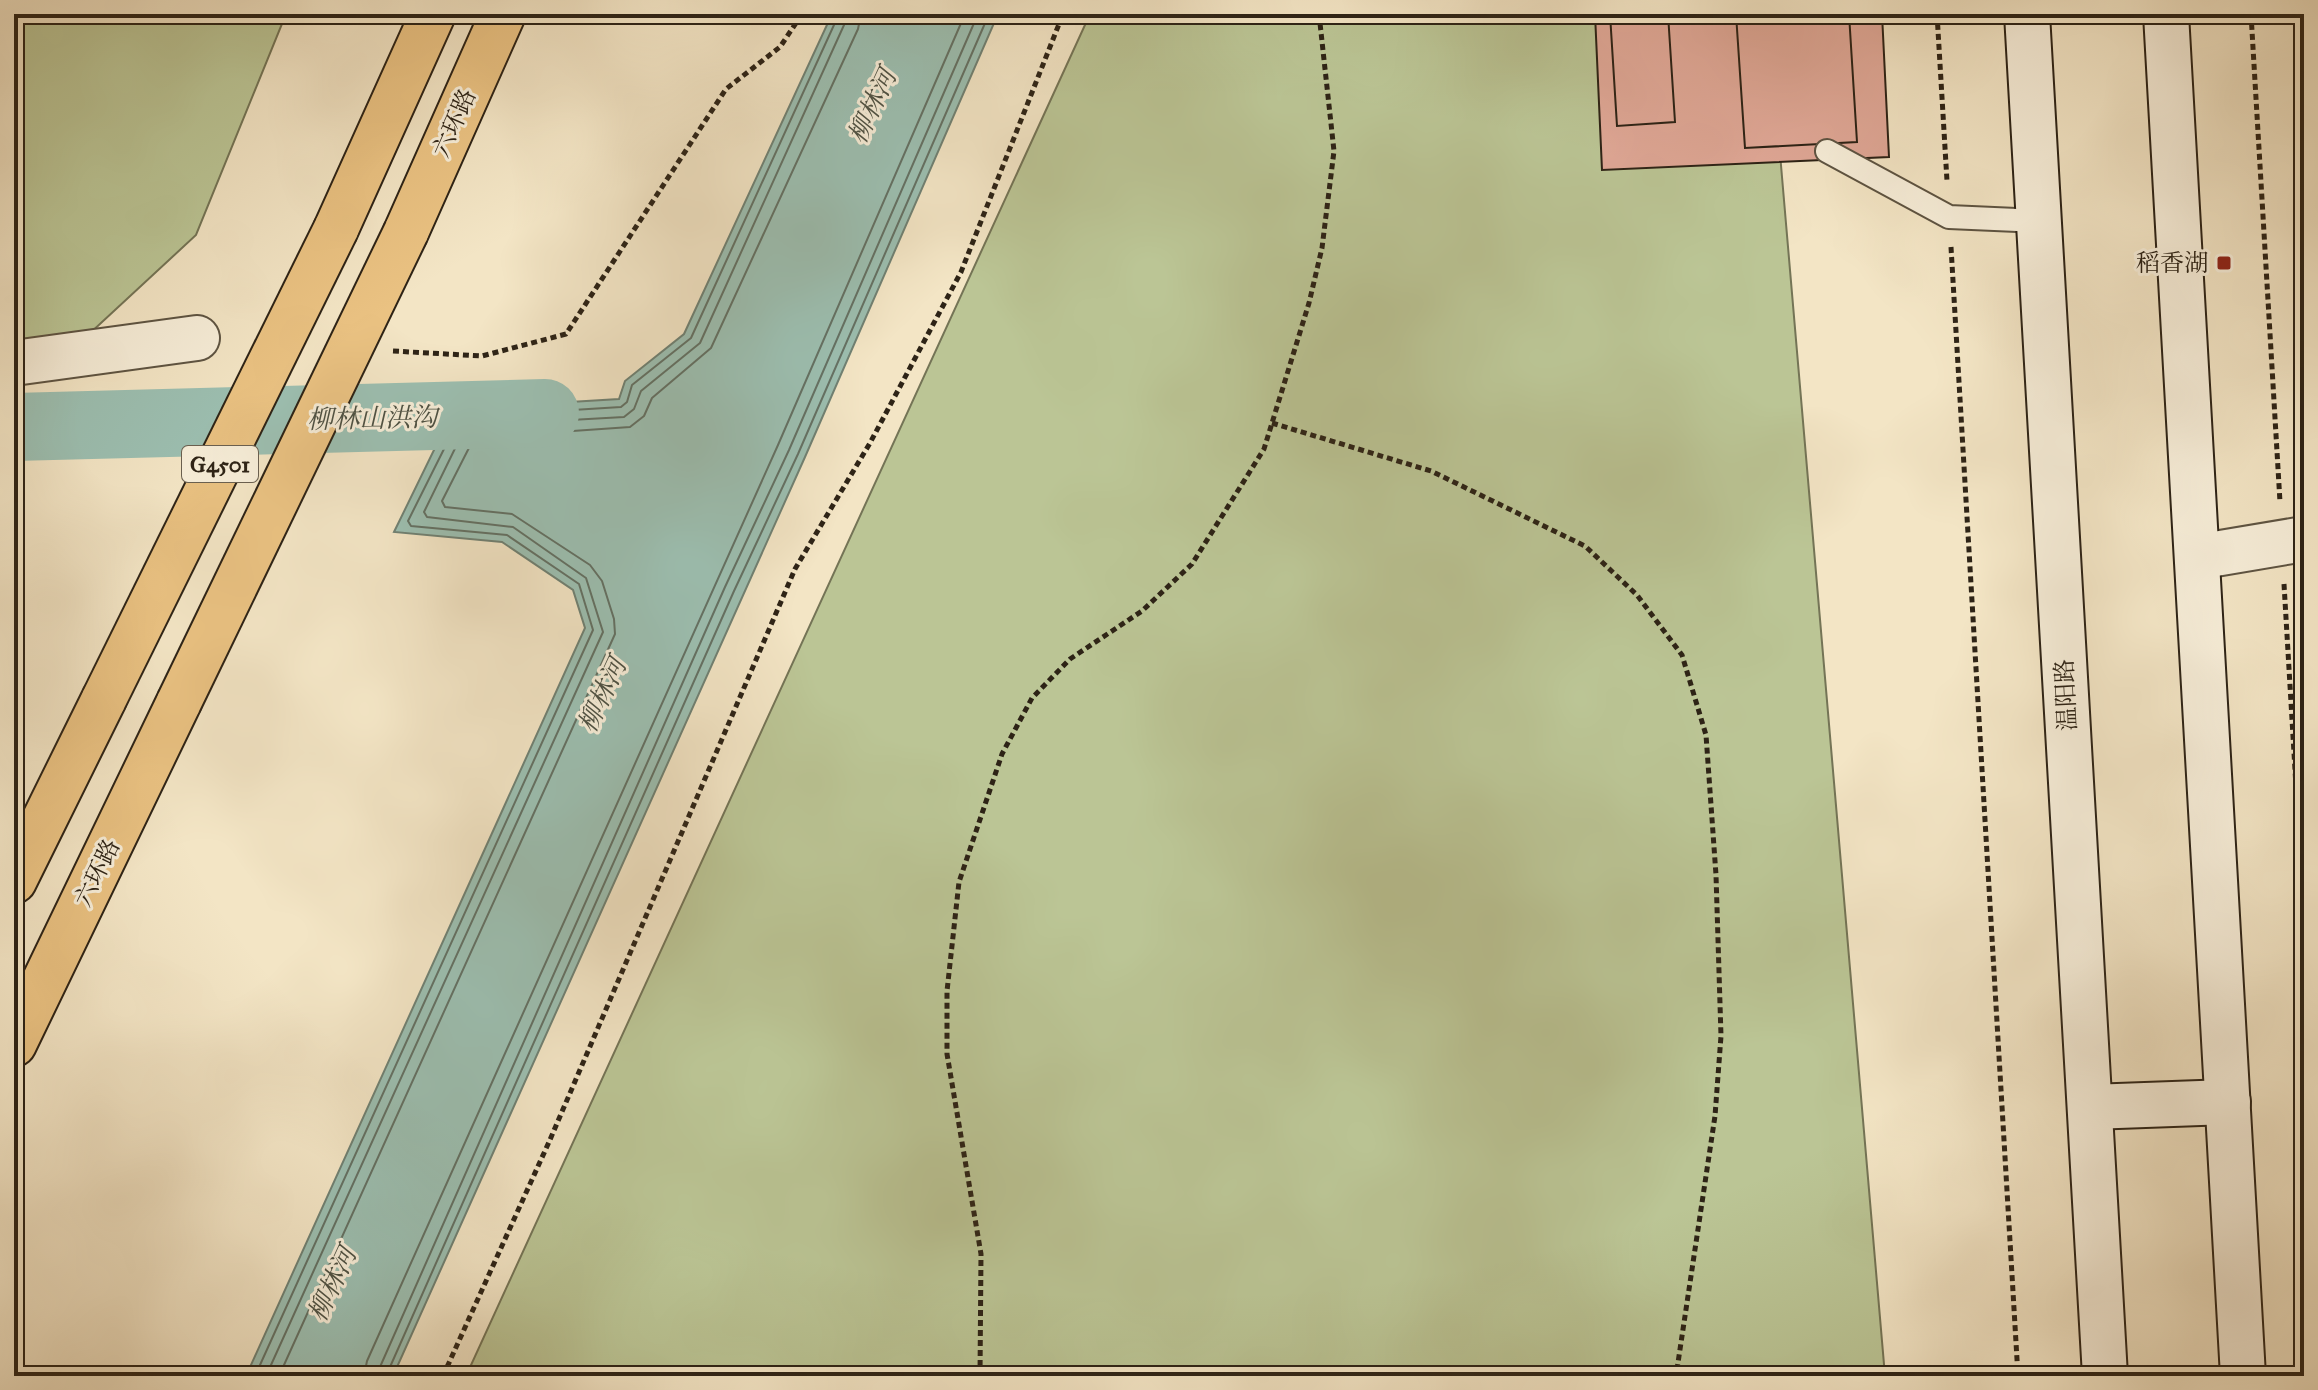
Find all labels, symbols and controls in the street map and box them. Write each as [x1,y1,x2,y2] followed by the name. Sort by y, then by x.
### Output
[841,60,905,148] water label: 柳林河
[426,84,482,162] street label: 六环路
[2136,248,2208,278] place label: 稻香湖
[2215,254,2233,272] marker: 稻香湖
[307,401,441,435] water label: 柳林山洪沟
[182,446,258,482] road number: G4501
[571,649,635,737] water label: 柳林河
[2049,658,2083,732] street label: 温阳路
[68,834,126,912] street label: 六环路
[301,1238,365,1326] water label: 柳林河

